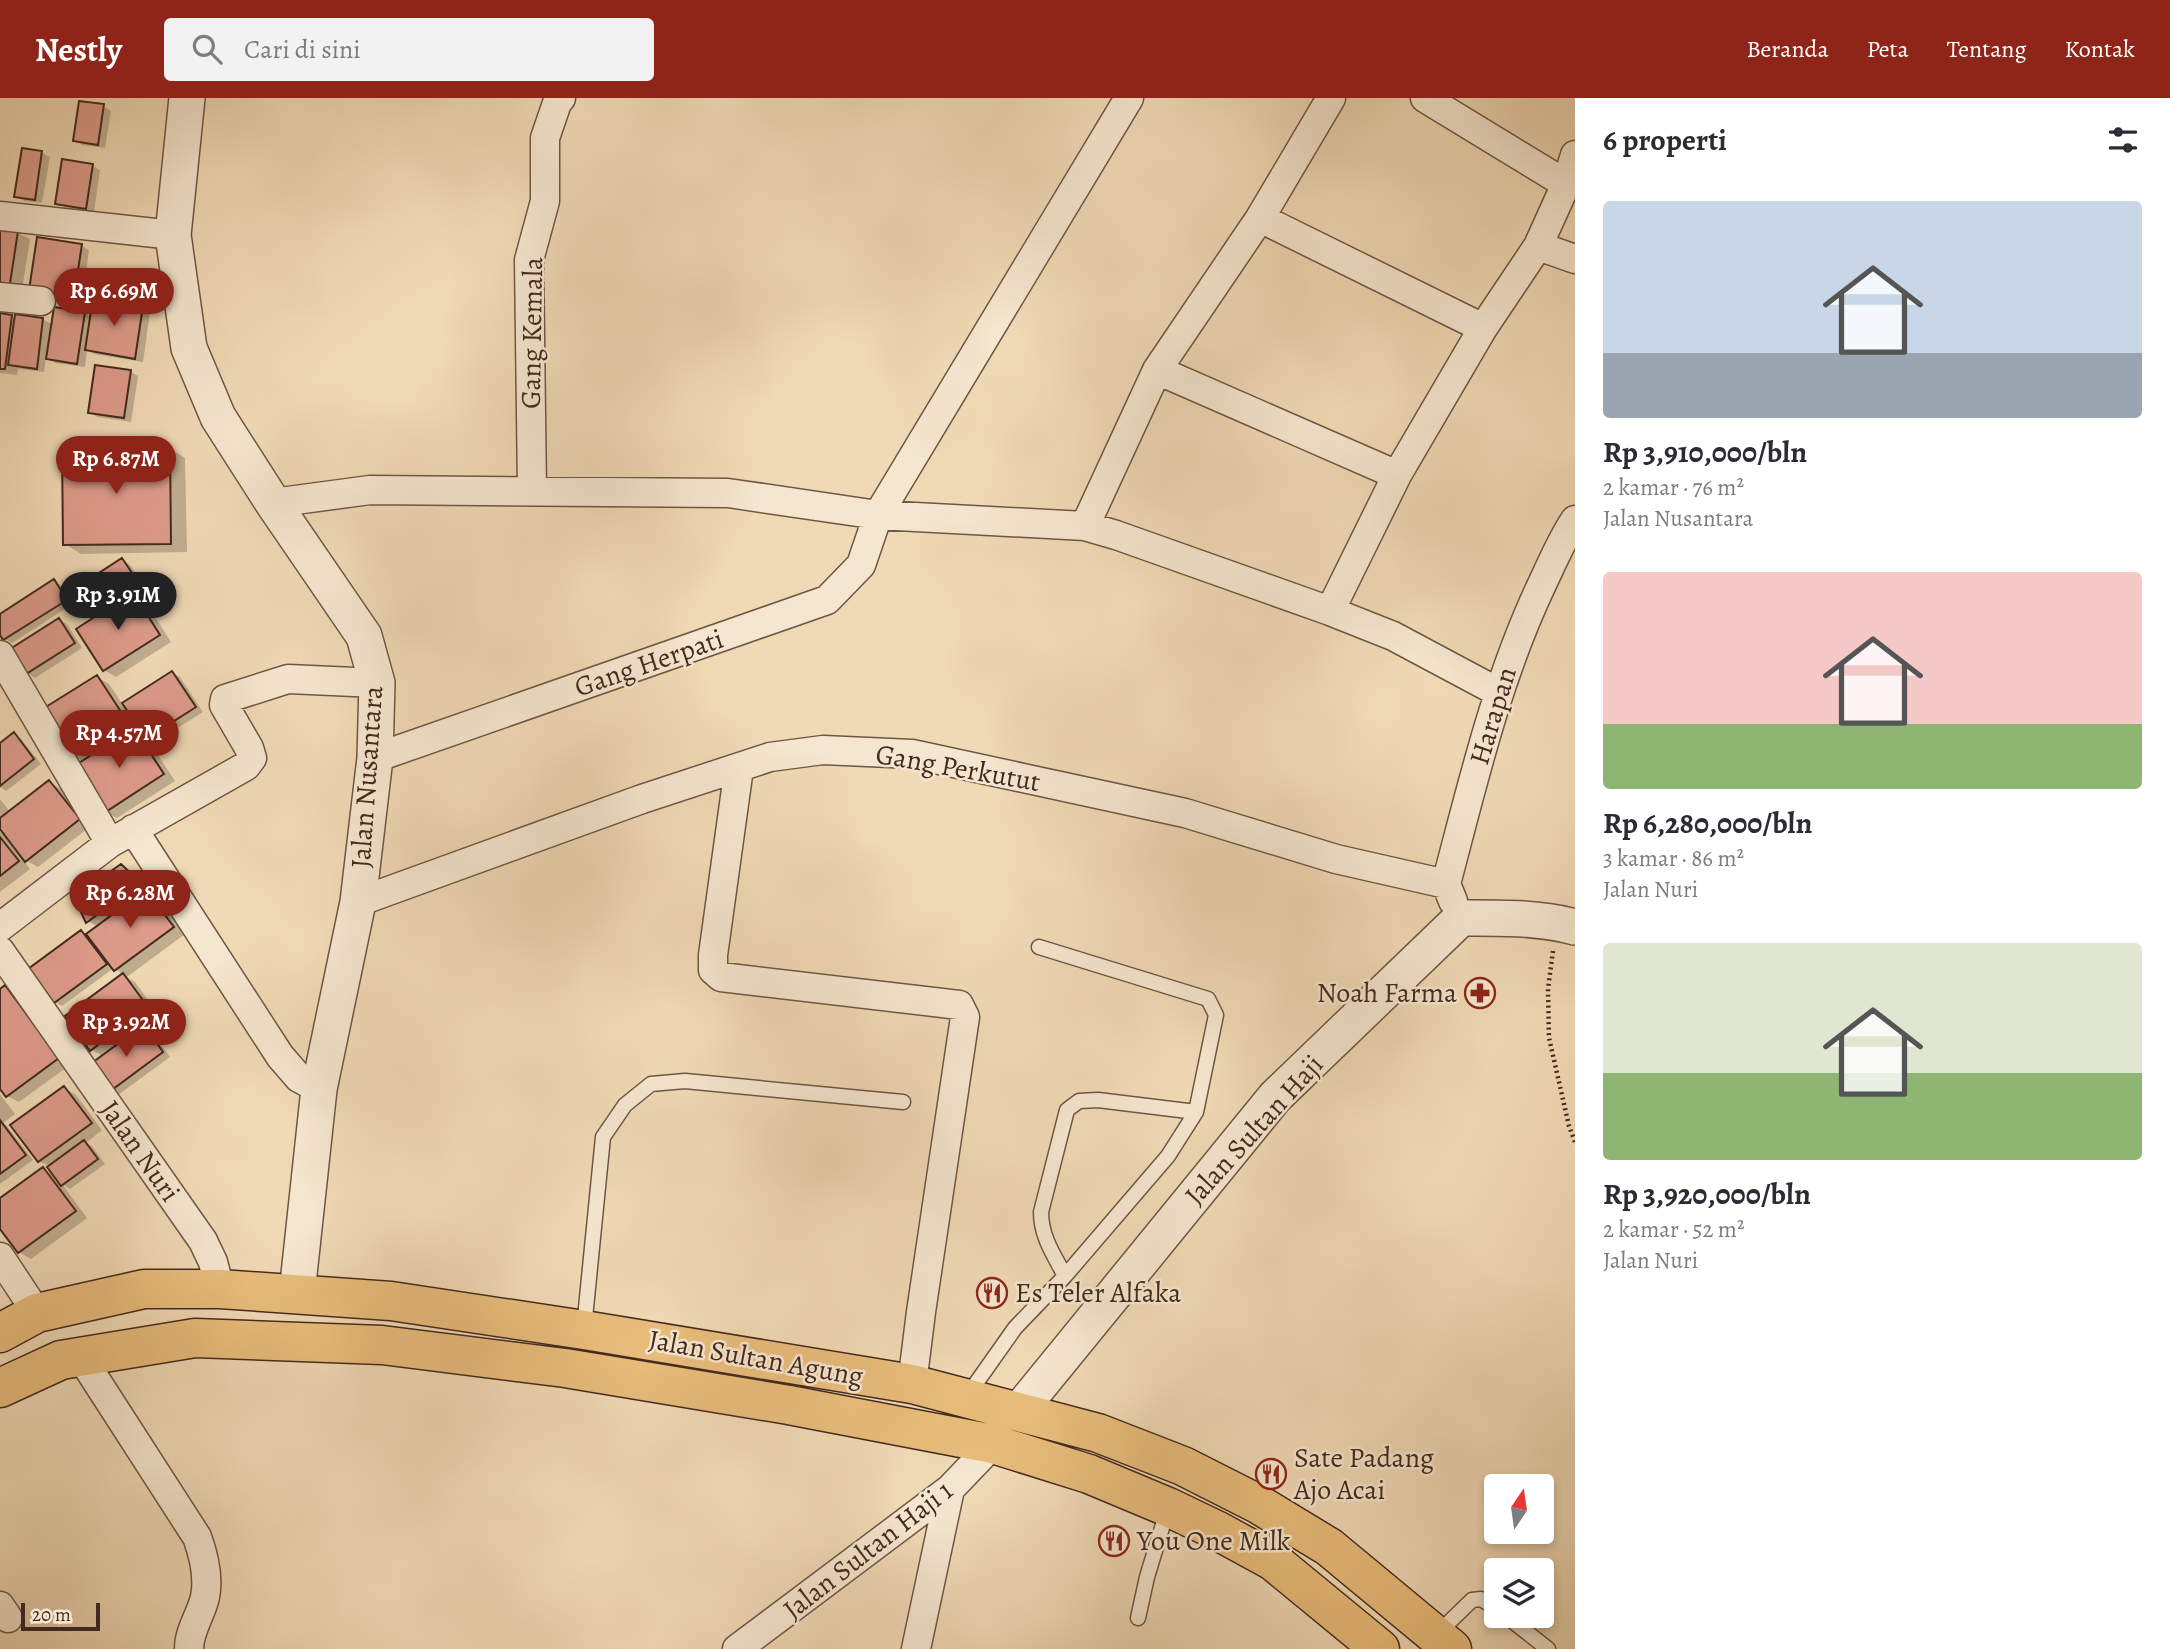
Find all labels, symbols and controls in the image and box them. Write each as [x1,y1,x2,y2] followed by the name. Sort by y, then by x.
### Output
[164,18,654,81] search box
[35,27,122,72] text: Nestly
[188,30,226,68] icon: search
[244,32,361,67] text: Cari di sini
[1746,33,1829,65] text: Beranda
[1867,33,1909,65] text: Peta
[1947,33,2027,65] text: Tentang
[2065,33,2135,65] text: Kontak
[1603,120,1727,160] text: 6 properti
[2104,121,2142,159] icon: filters
[1810,247,1936,373] icon: home
[512,257,552,409] street label: Gang Kemala
[42,268,186,328] pin: Rp 6.69M
[70,275,158,306] text: Rp 6.69M
[1603,432,1807,472] text: Rp 3,910,000/bln
[44,436,188,496] pin: Rp 6.87M
[72,443,160,474] text: Rp 6.87M
[1603,472,1744,503] text: 2 kamar · 76 m²
[1603,503,1753,534] text: Jalan Nusantara
[46,573,190,632] pin: Rp 3.91M
[75,579,161,610] text: Rp 3.91M
[1810,618,1936,744] icon: home
[569,620,729,706] street label: Gang Herpati
[1460,662,1526,770] street label: Harapan
[342,684,392,870] street label: Jalan Nusantara
[47,710,191,770] pin: Rp 4.57M
[76,717,162,748] text: Rp 4.57M
[873,735,1043,801] street label: Gang Perkutut
[1603,803,1812,843] text: Rp 6,280,000/bln
[1603,843,1744,874] text: 3 kamar · 86 m²
[58,870,202,930] pin: Rp 6.28M
[1603,874,1698,905] text: Jalan Nuri
[85,877,175,908] text: Rp 6.28M
[1317,974,1457,1012] place label: Noah Farma
[1463,976,1497,1010] pharmacy icon: Noah Farma
[1810,989,1936,1115] icon: home
[54,1000,198,1059] pin: Rp 3.92M
[82,1006,170,1037] text: Rp 3.92M
[1176,1046,1332,1214] street label: Jalan Sultan Haji
[91,1093,189,1209] street label: Jalan Nuri
[1603,1174,1811,1214] text: Rp 3,920,000/bln
[1603,1214,1745,1245] text: 2 kamar · 52 m²
[1603,1245,1698,1276] text: Jalan Nuri
[1015,1274,1181,1312] place label: Es Teler Alfaka
[975,1276,1009,1310] restaurant icon: Es Teler Alfaka
[646,1320,866,1396] street label: Jalan Sultan Agung
[1293,1439,1434,1509] place label: Sate Padang Ajo Acai
[1254,1457,1288,1491] restaurant icon: Sate Padang Ajo Acai
[775,1472,961,1628] street label: Jalan Sultan Haji 1
[1484,1474,1554,1544] north arrow
[1484,1474,1554,1628] map controls
[1136,1522,1291,1560] place label: You One Milk
[1097,1524,1131,1558] restaurant icon: You One Milk
[1484,1558,1554,1628] button: layers
[21,1600,100,1632] scale bar
[32,1602,71,1628] text: 20 m

